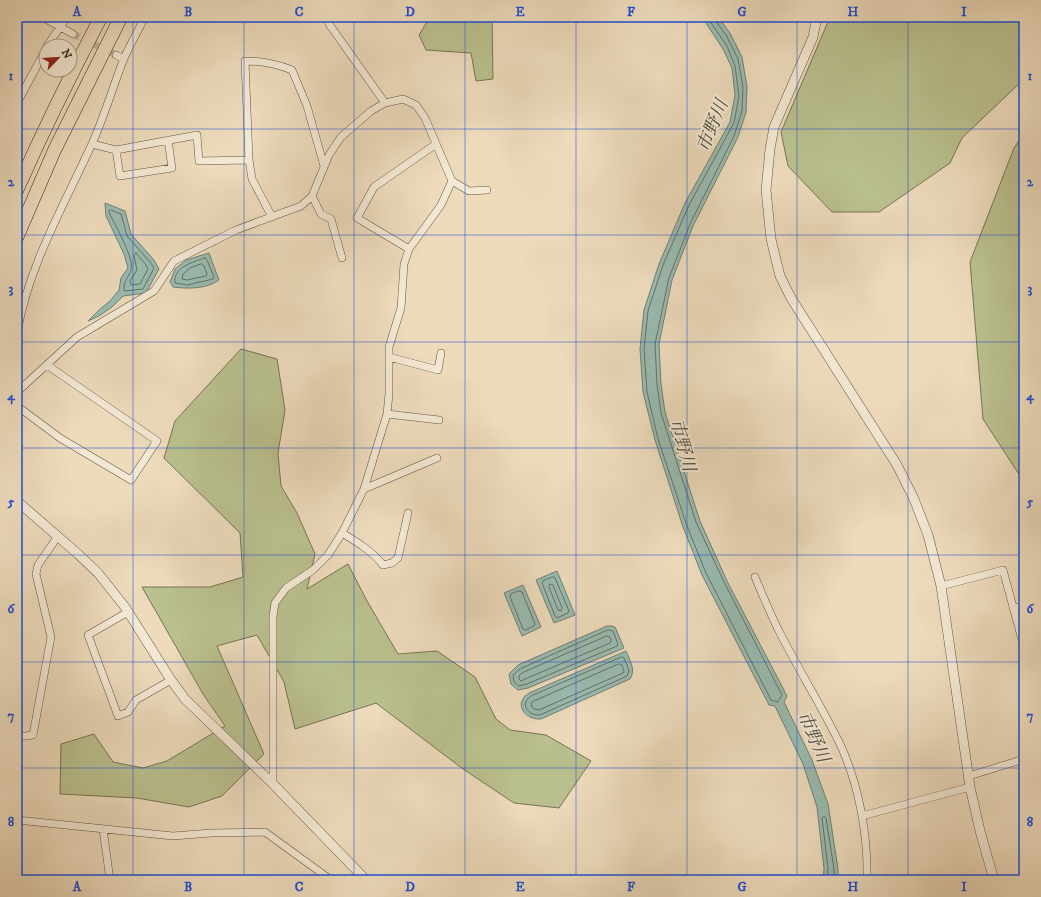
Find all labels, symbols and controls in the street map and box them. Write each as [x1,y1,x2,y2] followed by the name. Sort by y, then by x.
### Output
[72,4,82,20] text: A
[184,4,192,20] text: B
[295,4,304,20] text: C
[405,4,415,20] text: D
[515,4,525,20] text: E
[627,4,636,20] text: F
[737,4,747,20] text: G
[848,4,859,20] text: H
[961,4,967,20] text: I
[38,38,78,78] north arrow
[58,47,74,61] text: N
[9,68,14,84] text: 1
[1028,68,1033,84] text: 1
[693,95,734,155] water label: 市野川
[8,174,15,190] text: 2
[1027,174,1034,190] text: 2
[9,281,14,297] text: 3
[1028,281,1033,297] text: 3
[6,388,15,405] text: 4
[1025,388,1034,405] text: 4
[664,416,700,476] water label: 市野川
[7,494,15,510] text: 5
[1026,494,1034,510] text: 5
[8,601,16,617] text: 6
[1027,601,1035,617] text: 6
[8,708,15,724] text: 7
[792,708,835,768] water label: 市野川
[1027,708,1034,724] text: 7
[8,814,15,830] text: 8
[1027,814,1034,830] text: 8
[72,879,82,895] text: A
[184,879,192,895] text: B
[295,879,304,895] text: C
[405,879,415,895] text: D
[515,879,525,895] text: E
[627,879,636,895] text: F
[737,879,747,895] text: G
[848,879,859,895] text: H
[961,879,967,895] text: I

